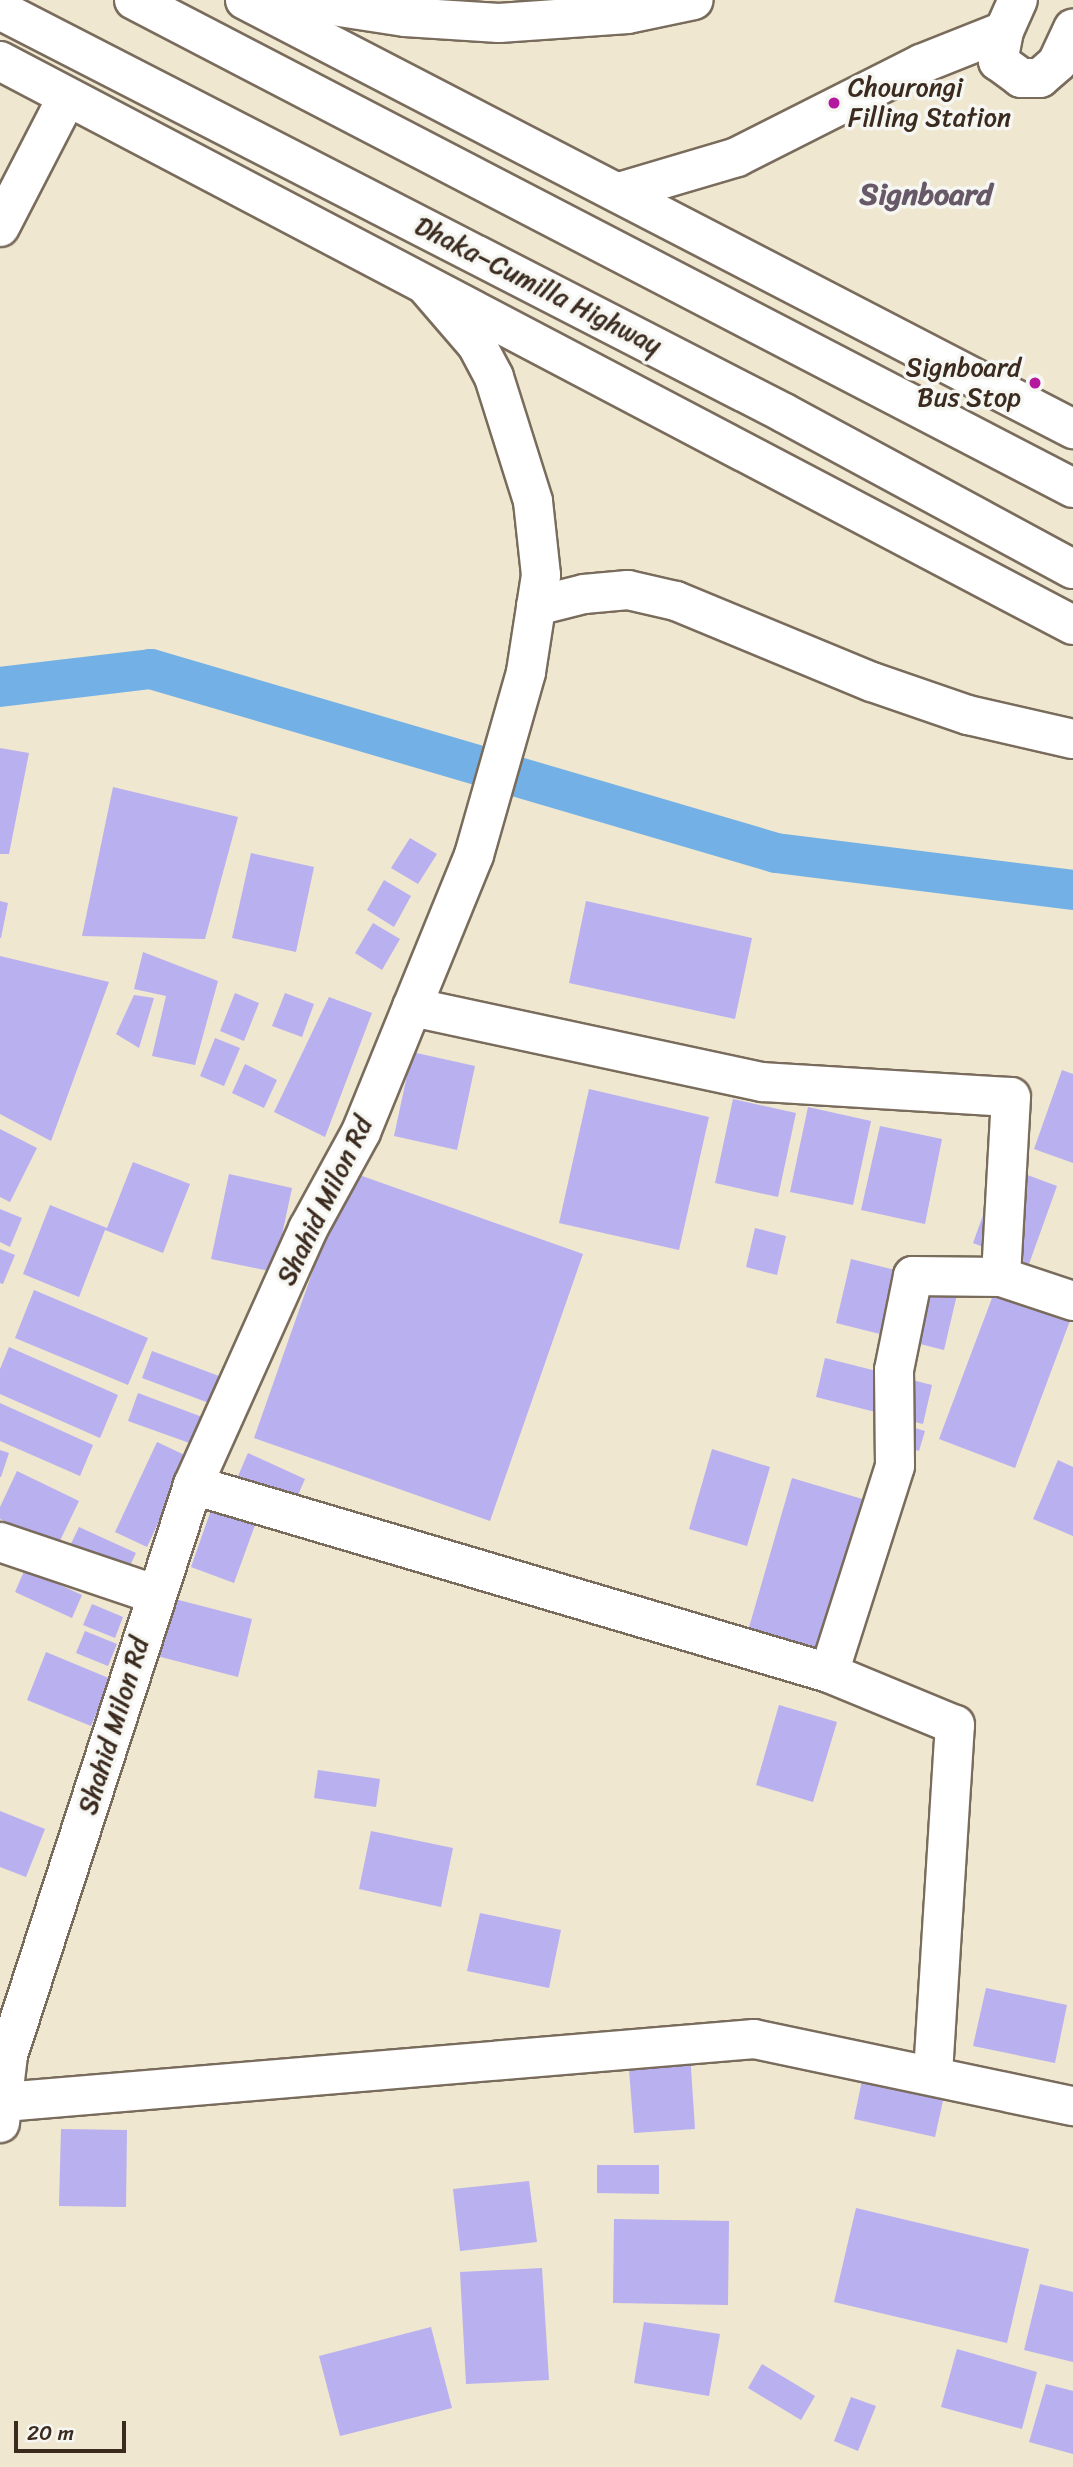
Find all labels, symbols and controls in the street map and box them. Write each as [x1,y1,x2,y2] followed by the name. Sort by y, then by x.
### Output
[848,72,1012,134] place label: Chourongi Filling Station
[826,95,842,111] marker: Chourongi Filling Station
[860,176,992,212] district label: Signboard
[409,210,667,362] street label: Dhaka–Cumilla Highway
[906,352,1021,414] place label: Signboard Bus Stop
[1027,375,1043,391] marker: Signboard Bus Stop
[271,1112,379,1290] street label: Shahid Milon Rd
[72,1634,156,1818] street label: Shahid Milon Rd
[18,2408,130,2452] scale bar
[27,2414,74,2452] text: 20 m

